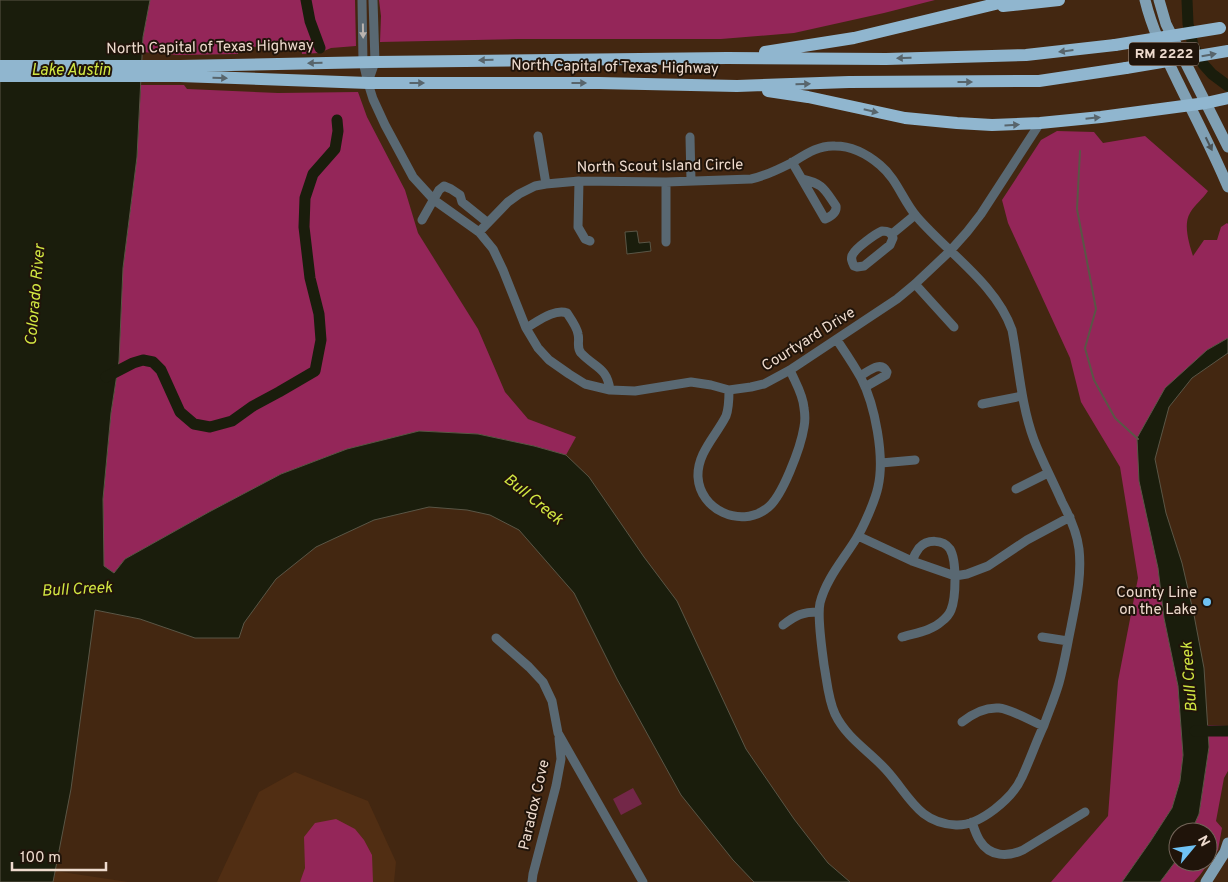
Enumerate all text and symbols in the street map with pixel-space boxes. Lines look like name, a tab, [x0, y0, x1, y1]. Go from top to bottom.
one-way arrow	[359, 23, 367, 39]
street label: North Capital of Texas Highway	[106, 37, 314, 59]
road number: RM 2222	[1129, 42, 1199, 66]
one-way arrow	[1058, 47, 1074, 55]
one-way arrow	[1201, 50, 1217, 58]
one-way arrow	[896, 54, 912, 62]
one-way arrow	[477, 57, 493, 65]
street label: North Capital of Texas Highway	[511, 57, 719, 79]
one-way arrow	[306, 60, 322, 68]
water label: Lake Austin	[31, 61, 111, 81]
one-way arrow	[212, 74, 228, 82]
one-way arrow	[958, 77, 974, 85]
one-way arrow	[409, 79, 425, 87]
one-way arrow	[572, 79, 588, 87]
one-way arrow	[795, 79, 811, 87]
one-way arrow	[863, 107, 878, 115]
one-way arrow	[1085, 114, 1101, 122]
one-way arrow	[1004, 120, 1020, 128]
one-way arrow	[1205, 137, 1213, 151]
street label: North Scout Island Circle	[576, 156, 744, 178]
water label: Colorado River	[22, 242, 51, 347]
street label: Courtyard Drive	[759, 304, 859, 376]
water label: Bull Creek	[499, 470, 568, 531]
water label: Bull Creek	[41, 578, 114, 602]
place label: County Line on the Lake	[1116, 584, 1197, 620]
marker: County Line on the Lake	[1201, 596, 1213, 608]
water label: Bull Creek	[1177, 640, 1202, 713]
street label: Paradox Cove	[515, 758, 555, 852]
north arrow	[1168, 822, 1218, 872]
text: N	[1193, 833, 1213, 850]
scale bar	[12, 840, 106, 872]
text: 100 m	[20, 849, 61, 868]

